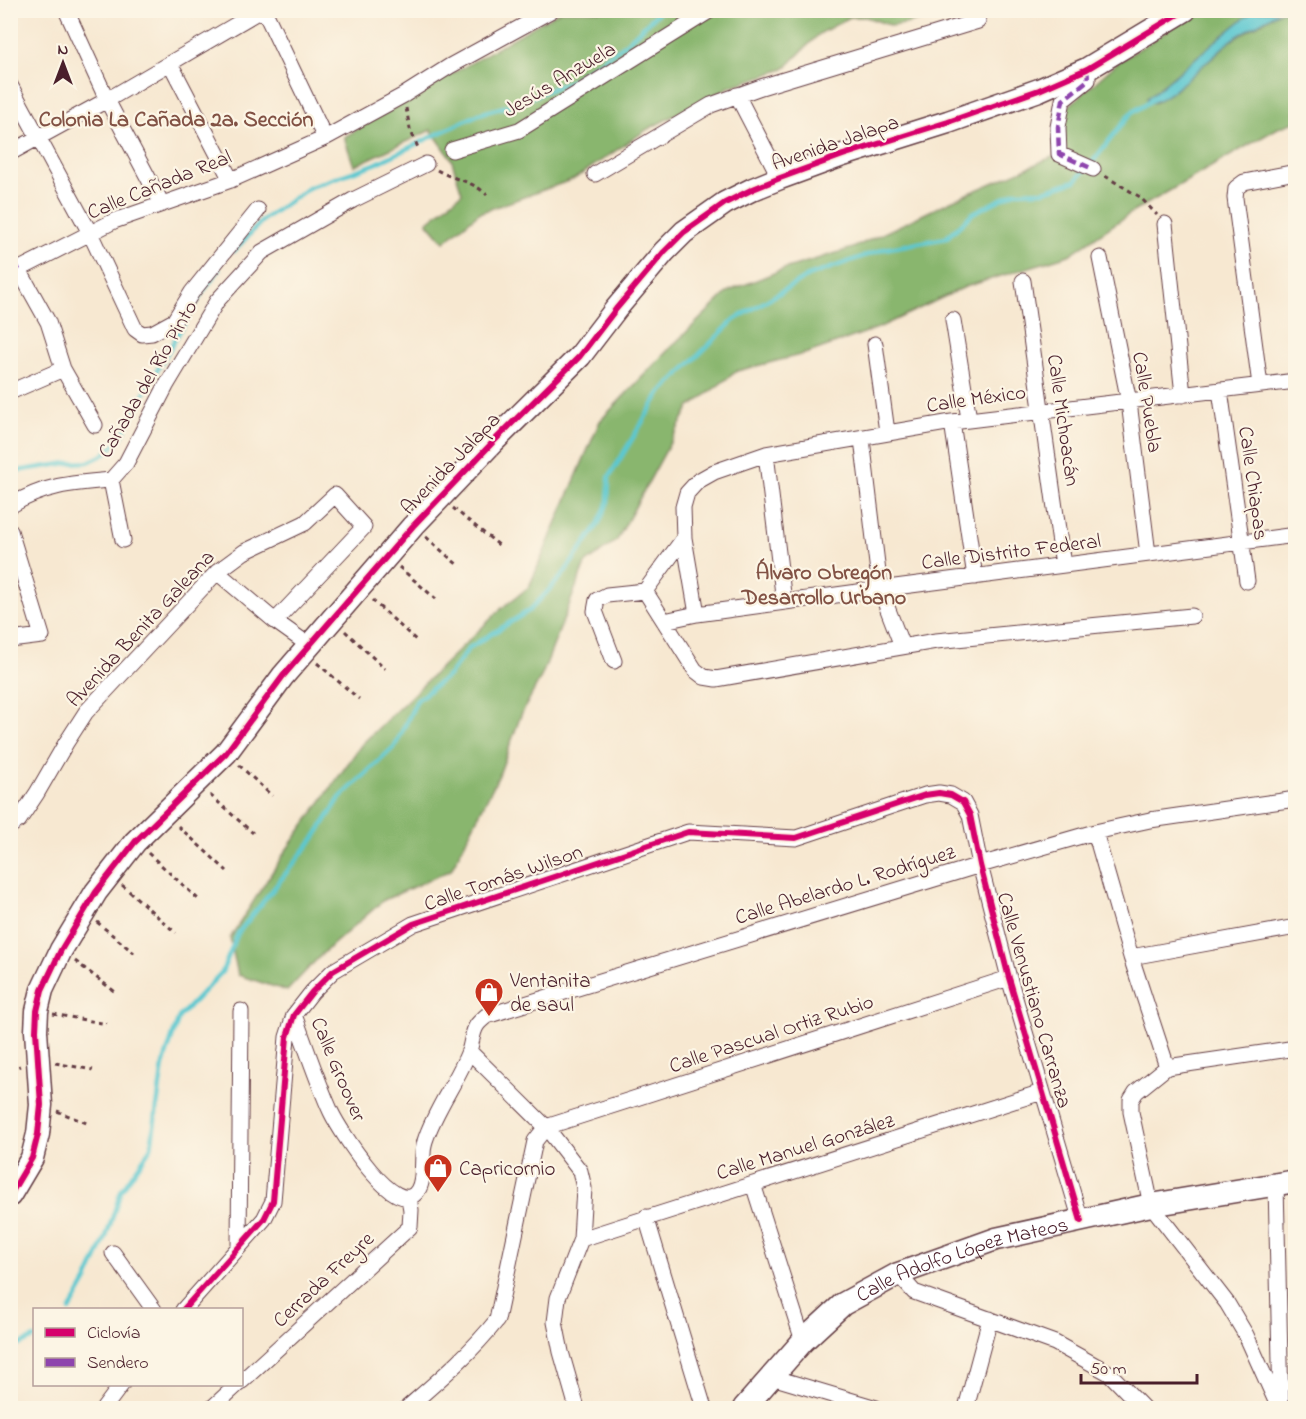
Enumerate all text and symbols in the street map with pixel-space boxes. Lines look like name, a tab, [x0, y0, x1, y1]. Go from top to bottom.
north arrow	[33, 33, 93, 93]
street label: Jesús Anzuela	[498, 35, 622, 126]
text: N	[58, 38, 69, 62]
district label: Colonia La Cañada 2a. Sección	[39, 105, 313, 137]
street label: Avenida Jalapa	[768, 108, 903, 180]
street label: Calle Cañada Real	[83, 143, 237, 229]
street label: Cañada del Río Pinto	[91, 296, 206, 464]
street label: Calle Puebla	[1123, 350, 1169, 455]
street label: Calle Michoacán	[1038, 352, 1086, 488]
street label: Calle México	[925, 378, 1028, 422]
street label: Avenida Jalapa	[395, 406, 508, 523]
street label: Calle Chiapas	[1229, 424, 1275, 542]
street label: Calle Distrito Federal	[920, 527, 1103, 579]
street label: Avenida Benita Galeana	[60, 544, 222, 715]
district label: Álvaro Obregón Desarrollo Urbano	[741, 558, 906, 615]
street label: Calle Tomás Wilson	[420, 838, 587, 920]
street label: Calle Abelardo L. Rodríguez	[732, 838, 960, 936]
street label: Calle Venustiano Carranza	[988, 889, 1078, 1112]
place label: Ventanita de saul	[509, 967, 591, 1021]
shop icon: Ventanita de saul	[473, 976, 505, 1018]
street label: Calle Pascual Ortiz Rubio	[665, 988, 878, 1082]
street label: Calle Groover	[302, 1013, 373, 1127]
street label: Calle Manuel González	[713, 1107, 899, 1189]
shop icon: Capricornio	[422, 1152, 454, 1194]
place label: Capricornio	[459, 1155, 555, 1185]
street label: Calle Adolfo López Mateos	[851, 1211, 1071, 1311]
street label: Cerrada Freyre	[267, 1225, 384, 1337]
legend	[33, 1308, 243, 1386]
text: Ciclovía	[87, 1321, 140, 1347]
scale bar	[1081, 1347, 1196, 1385]
text: Sendero	[87, 1351, 149, 1377]
text: 50 m	[1090, 1357, 1127, 1383]

